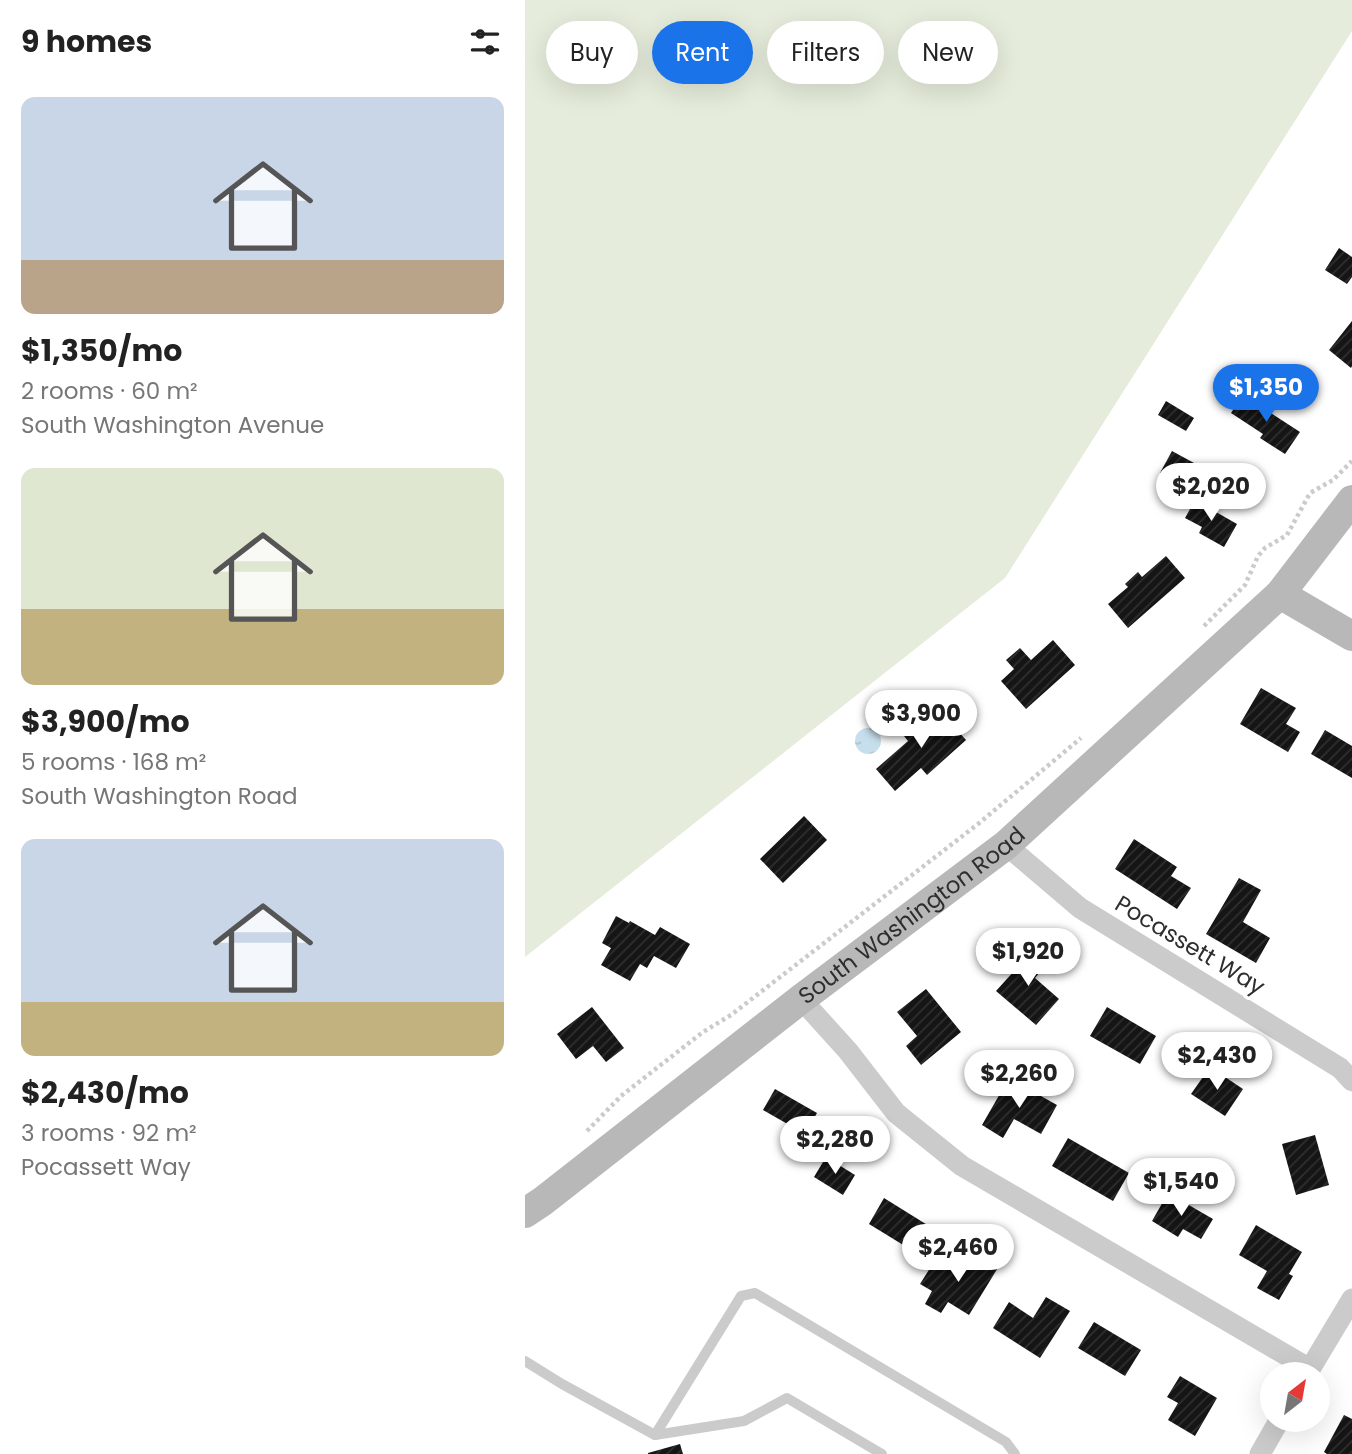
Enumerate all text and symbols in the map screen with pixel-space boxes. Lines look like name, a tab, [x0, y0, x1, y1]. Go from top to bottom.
text: 9 homes	[21, 20, 152, 63]
chip: Buy	[546, 21, 638, 84]
chip: Rent	[652, 21, 753, 84]
chip: Filters	[767, 21, 884, 84]
chip: New	[898, 21, 998, 84]
icon: filters	[466, 23, 504, 61]
icon: home	[200, 143, 326, 269]
text: $1,350/mo	[21, 329, 182, 372]
pin: $1,350	[1209, 364, 1323, 424]
text: $1,350	[1229, 371, 1303, 403]
text: 2 rooms · 60 m²	[21, 375, 198, 407]
text: South Washington Avenue	[21, 409, 324, 441]
pin: $2,020	[1154, 463, 1268, 523]
text: $2,020	[1172, 470, 1250, 502]
icon: home	[200, 514, 326, 640]
pin: $3,900	[864, 690, 978, 750]
text: $3,900	[881, 697, 961, 729]
text: $3,900/mo	[21, 700, 190, 743]
text: 5 rooms · 168 m²	[21, 746, 206, 778]
text: South Washington Road	[21, 780, 298, 812]
street label: South Washington Road	[792, 819, 1032, 1012]
icon: home	[200, 885, 326, 1011]
street label: Pocassett Way	[1109, 888, 1271, 1002]
pin: $1,920	[971, 928, 1085, 988]
text: $1,920	[992, 935, 1064, 967]
pin: $2,430	[1160, 1032, 1274, 1092]
text: $2,430	[1177, 1039, 1257, 1071]
pin: $2,260	[962, 1050, 1076, 1110]
text: $2,260	[980, 1057, 1058, 1089]
text: $2,430/mo	[21, 1071, 189, 1114]
pin: $2,280	[778, 1116, 892, 1176]
text: 3 rooms · 92 m²	[21, 1117, 197, 1149]
text: $2,280	[796, 1123, 874, 1155]
text: Pocassett Way	[21, 1151, 191, 1183]
pin: $1,540	[1124, 1158, 1238, 1218]
text: $1,540	[1143, 1165, 1219, 1197]
pin: $2,460	[901, 1224, 1015, 1284]
text: $2,460	[918, 1231, 998, 1263]
north arrow	[1260, 1362, 1330, 1432]
map controls	[1260, 1362, 1330, 1432]

